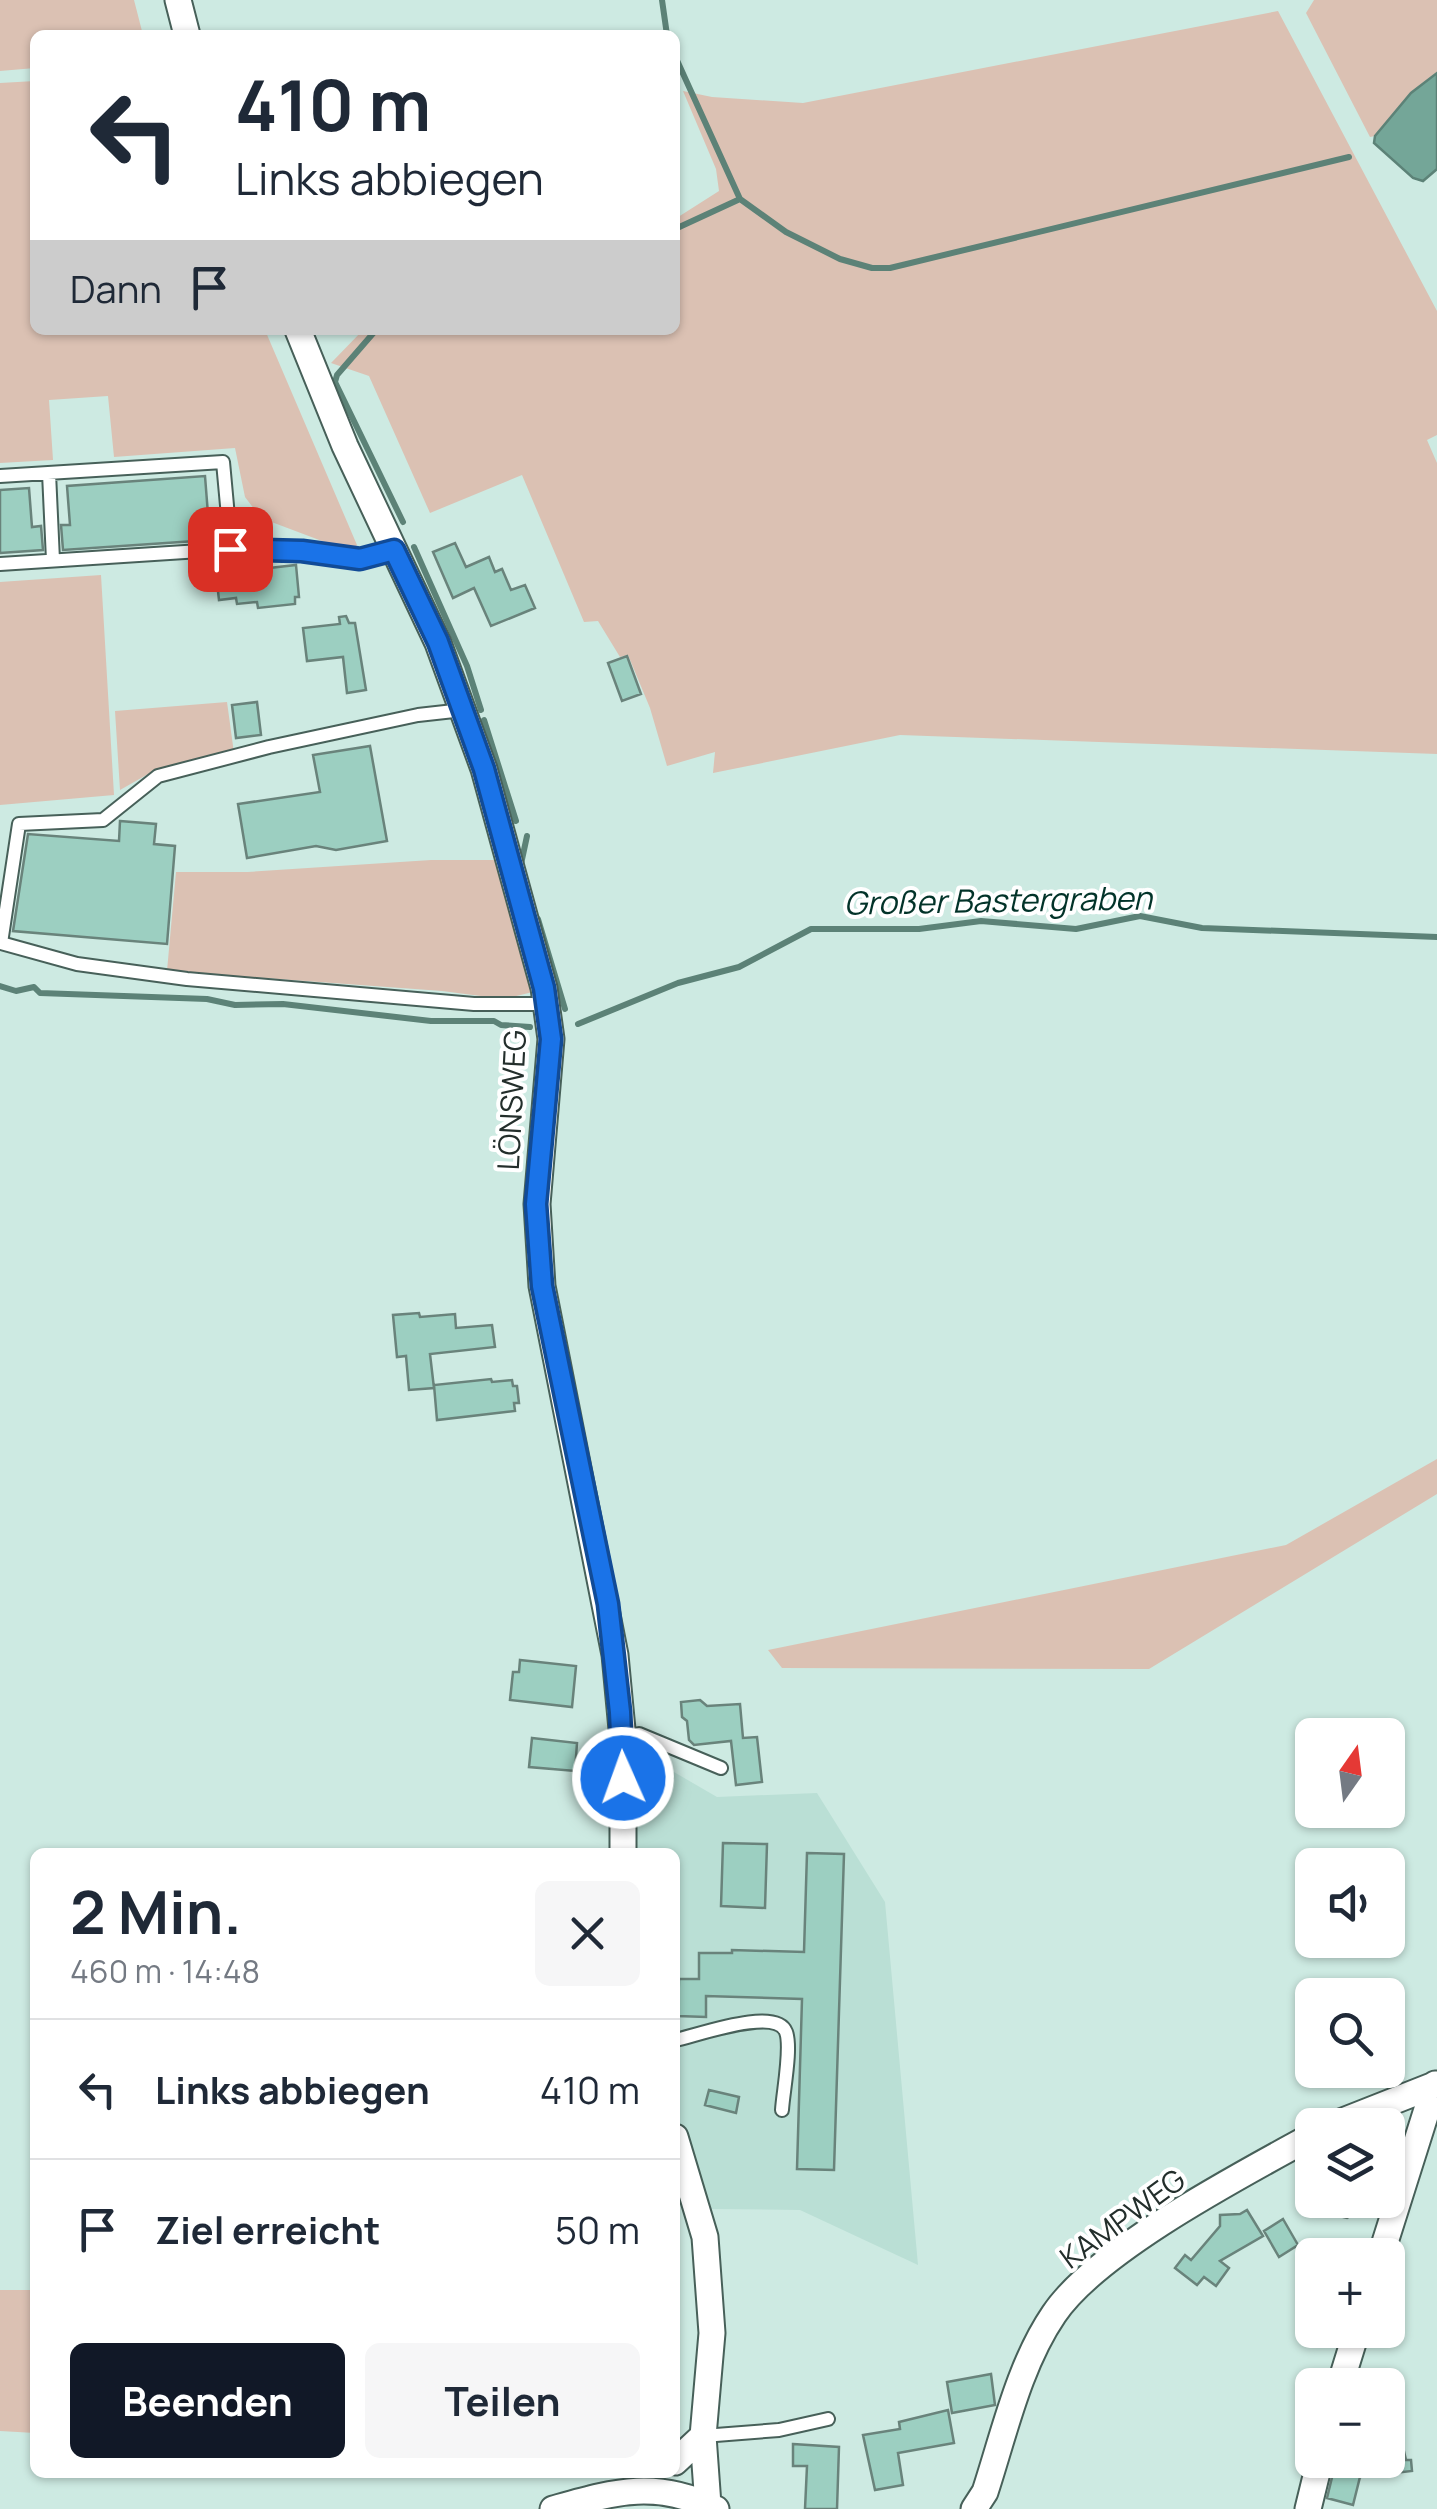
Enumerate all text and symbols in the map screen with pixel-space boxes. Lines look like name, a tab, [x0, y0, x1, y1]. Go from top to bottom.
text: 410 m	[235, 56, 431, 152]
icon: left	[70, 70, 200, 200]
text: Links abbiegen	[235, 147, 544, 209]
icon: arrive	[182, 260, 237, 315]
text: Dann	[70, 262, 162, 314]
pin	[188, 507, 273, 592]
icon: arrive	[203, 522, 258, 577]
water label: Großer Bastergraben	[844, 875, 1153, 925]
street label: LÖNSWEG	[487, 1029, 535, 1171]
north arrow	[1295, 1718, 1405, 1828]
map controls	[1295, 1718, 1405, 2478]
position arrow	[571, 1726, 675, 1830]
button: sound	[1295, 1848, 1405, 1958]
text: 2 Min.	[70, 1870, 242, 1952]
button: close	[535, 1881, 640, 1986]
text: 460 m · 14:48	[70, 1949, 260, 1993]
button: search	[1295, 1978, 1405, 2088]
icon: left	[70, 2062, 125, 2117]
text: Links abbiegen	[155, 2063, 430, 2115]
text: 410 m	[540, 2063, 640, 2115]
button: layers	[1295, 2108, 1405, 2218]
street label: KAMPWEG	[1051, 2159, 1193, 2277]
icon: arrive	[70, 2202, 125, 2257]
text: Ziel erreicht	[155, 2203, 380, 2255]
text: 50 m	[555, 2203, 640, 2255]
button: +	[1295, 2238, 1405, 2348]
button: Beenden	[70, 2343, 345, 2458]
button: Teilen	[365, 2343, 640, 2458]
button: −	[1295, 2368, 1405, 2478]

